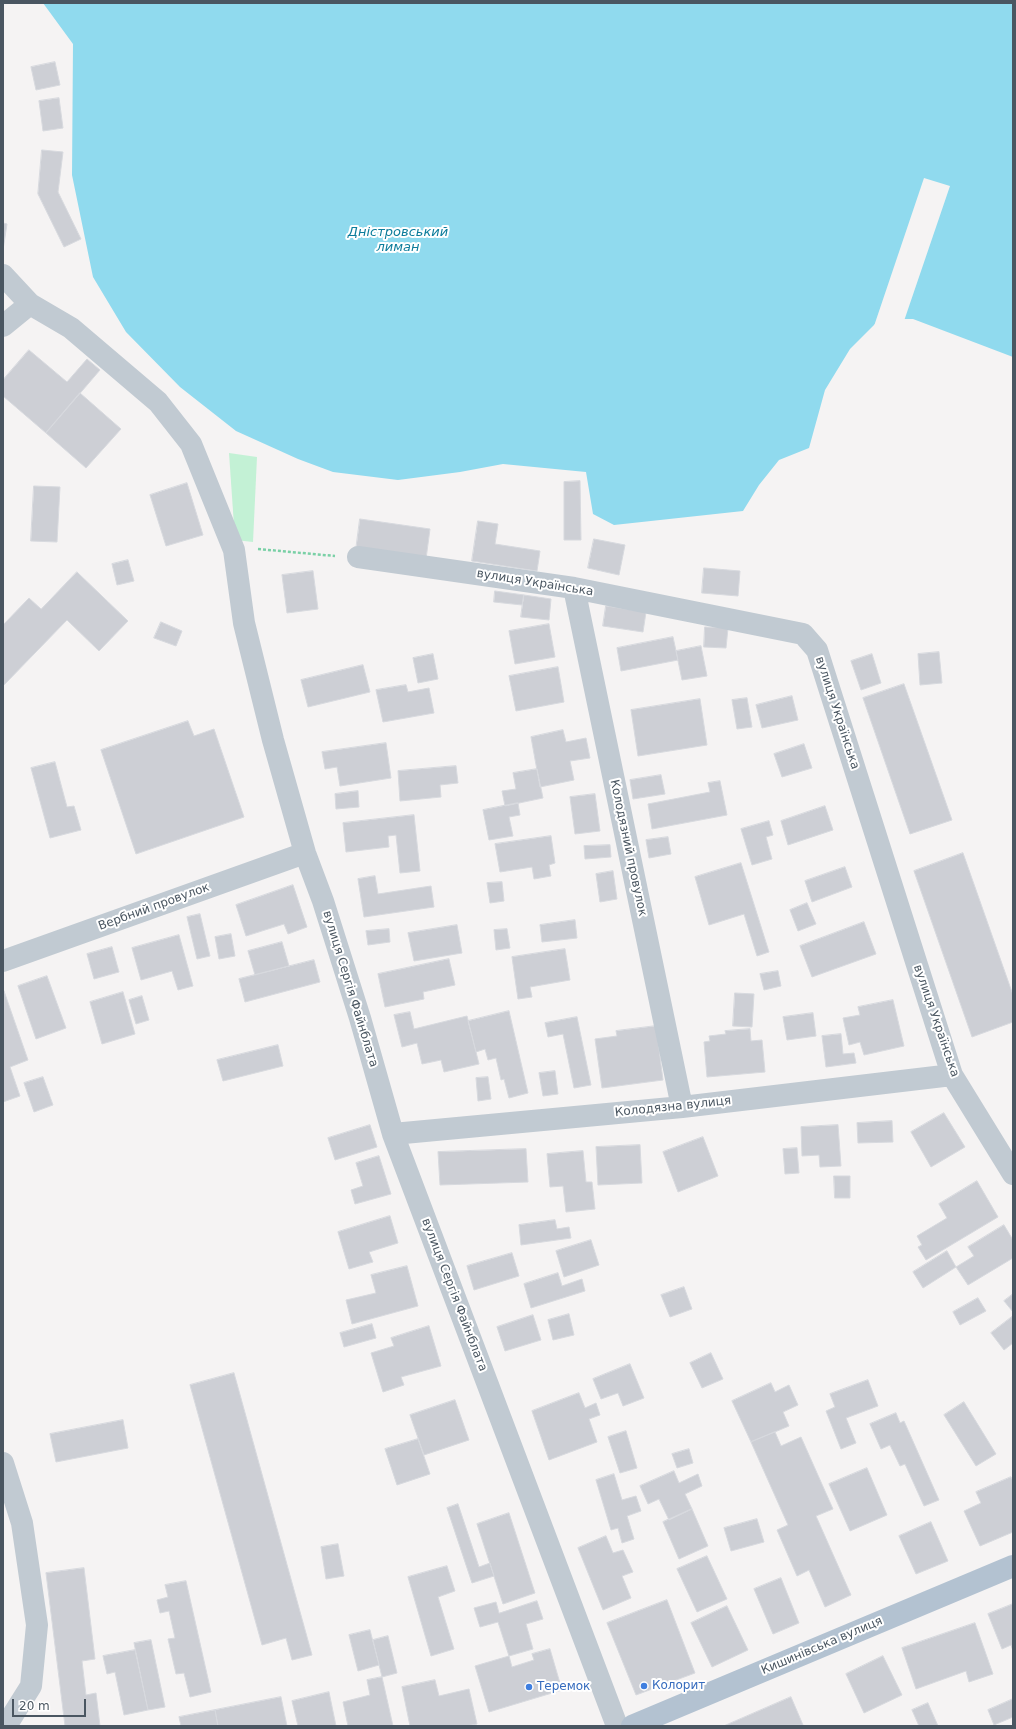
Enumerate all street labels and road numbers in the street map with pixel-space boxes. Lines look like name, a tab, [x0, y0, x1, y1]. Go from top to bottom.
street label: вулиця Українська	[476, 567, 594, 599]
street label: вулиця Українська	[812, 655, 862, 771]
street label: Колодязний провулок	[606, 778, 650, 918]
street label: Вербний провулок	[97, 880, 211, 934]
street label: вулиця Сергія Файнблата	[319, 909, 381, 1069]
street label: вулиця Українська	[910, 963, 962, 1079]
street label: Колодязна вулиця	[614, 1094, 732, 1120]
street label: вулиця Сергія Файнблата	[418, 1216, 490, 1374]
street label: Кишинівська вулиця	[759, 1614, 885, 1678]

